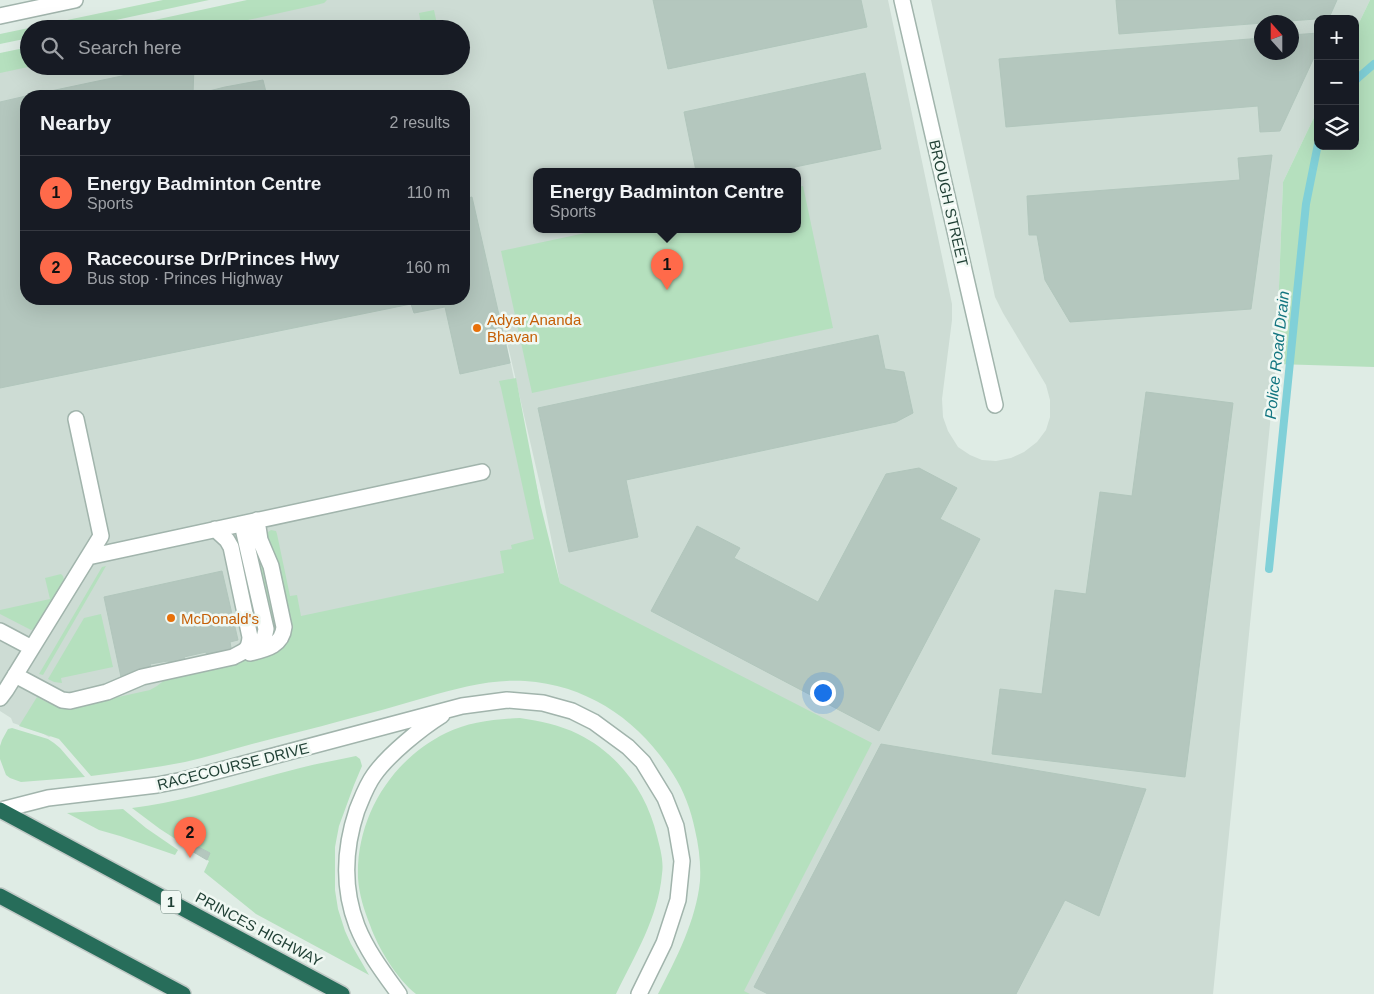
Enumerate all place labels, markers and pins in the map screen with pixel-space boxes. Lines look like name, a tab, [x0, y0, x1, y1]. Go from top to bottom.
pin: 1	[651, 249, 683, 290]
place label: Adyar Ananda Bhavan	[487, 311, 582, 345]
marker: Adyar Ananda Bhavan	[471, 322, 483, 334]
place label: McDonald's	[181, 610, 259, 627]
marker: McDonald's	[165, 612, 177, 624]
pin: 2	[174, 817, 206, 858]

